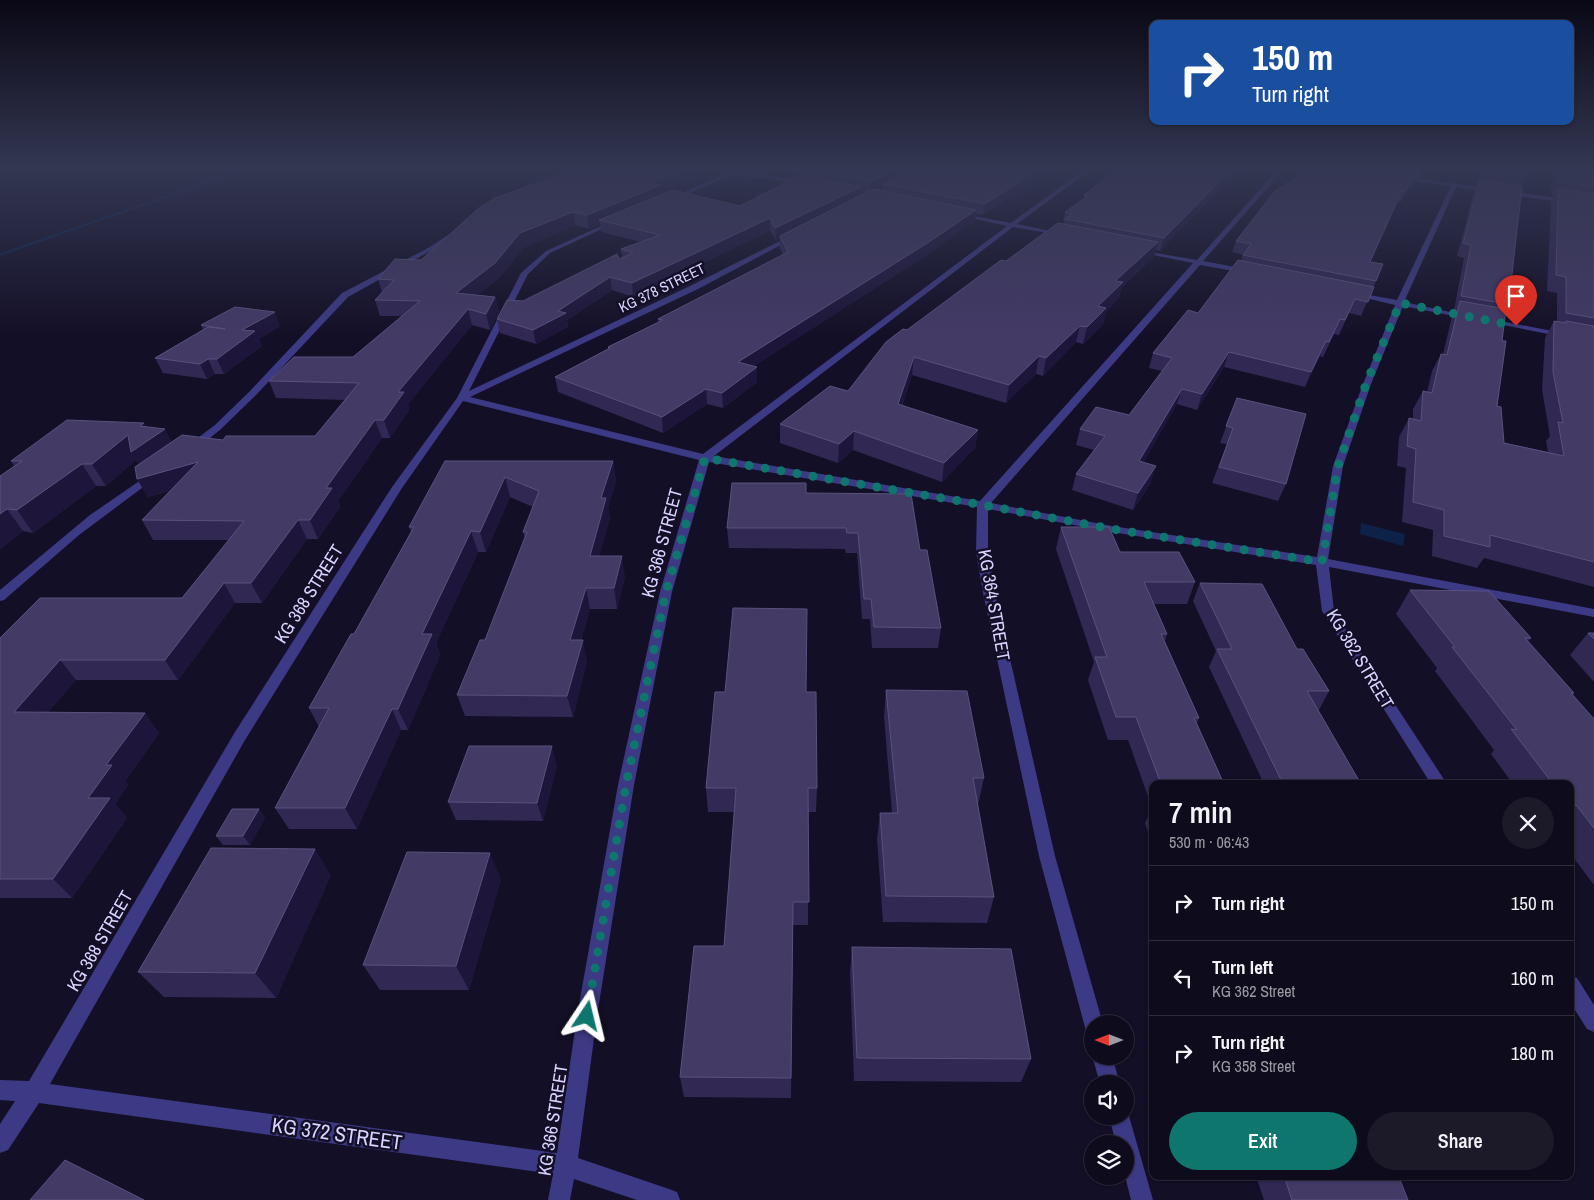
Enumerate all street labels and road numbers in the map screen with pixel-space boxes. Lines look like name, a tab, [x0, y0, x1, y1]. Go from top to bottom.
street label: KG 378 STREET	[615, 257, 709, 318]
street label: KG 366 STREET	[635, 485, 688, 600]
street label: KG 368 STREET	[268, 539, 349, 648]
street label: KG 364 STREET	[972, 547, 1017, 662]
street label: KG 362 STREET	[1321, 604, 1400, 713]
street label: KG 368 STREET	[61, 886, 138, 996]
street label: KG 366 STREET	[531, 1062, 574, 1177]
street label: KG 372 STREET	[270, 1110, 404, 1157]

